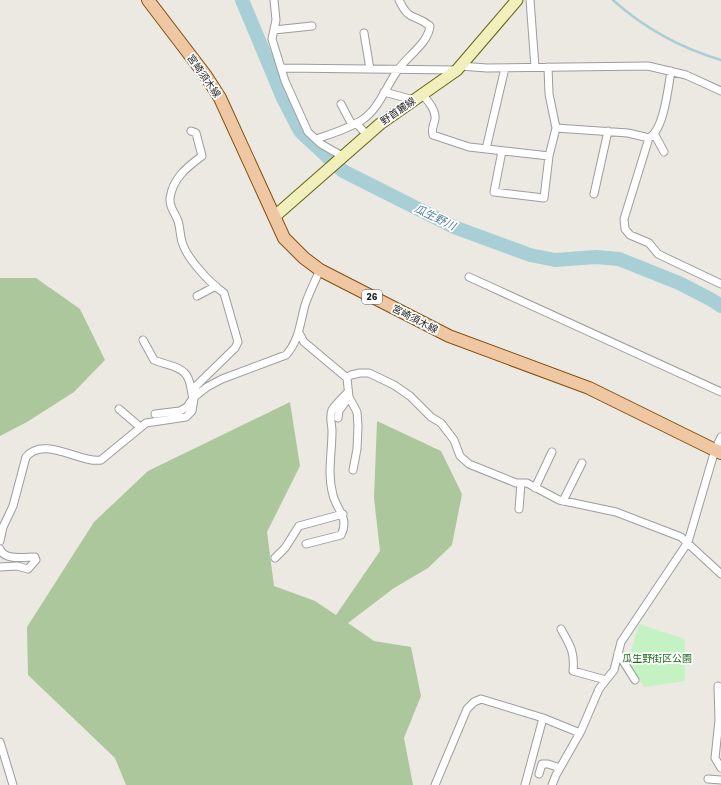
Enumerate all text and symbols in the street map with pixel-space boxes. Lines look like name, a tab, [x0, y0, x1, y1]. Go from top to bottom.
street label: 宮崎須木線	[184, 51, 224, 101]
street label: 野首麓線	[377, 93, 419, 129]
water label: 瓜生野川	[412, 200, 459, 234]
road number: 26	[362, 290, 382, 304]
street label: 宮崎須木線	[389, 301, 441, 337]
park label: 瓜生野街区公園	[622, 651, 692, 666]

